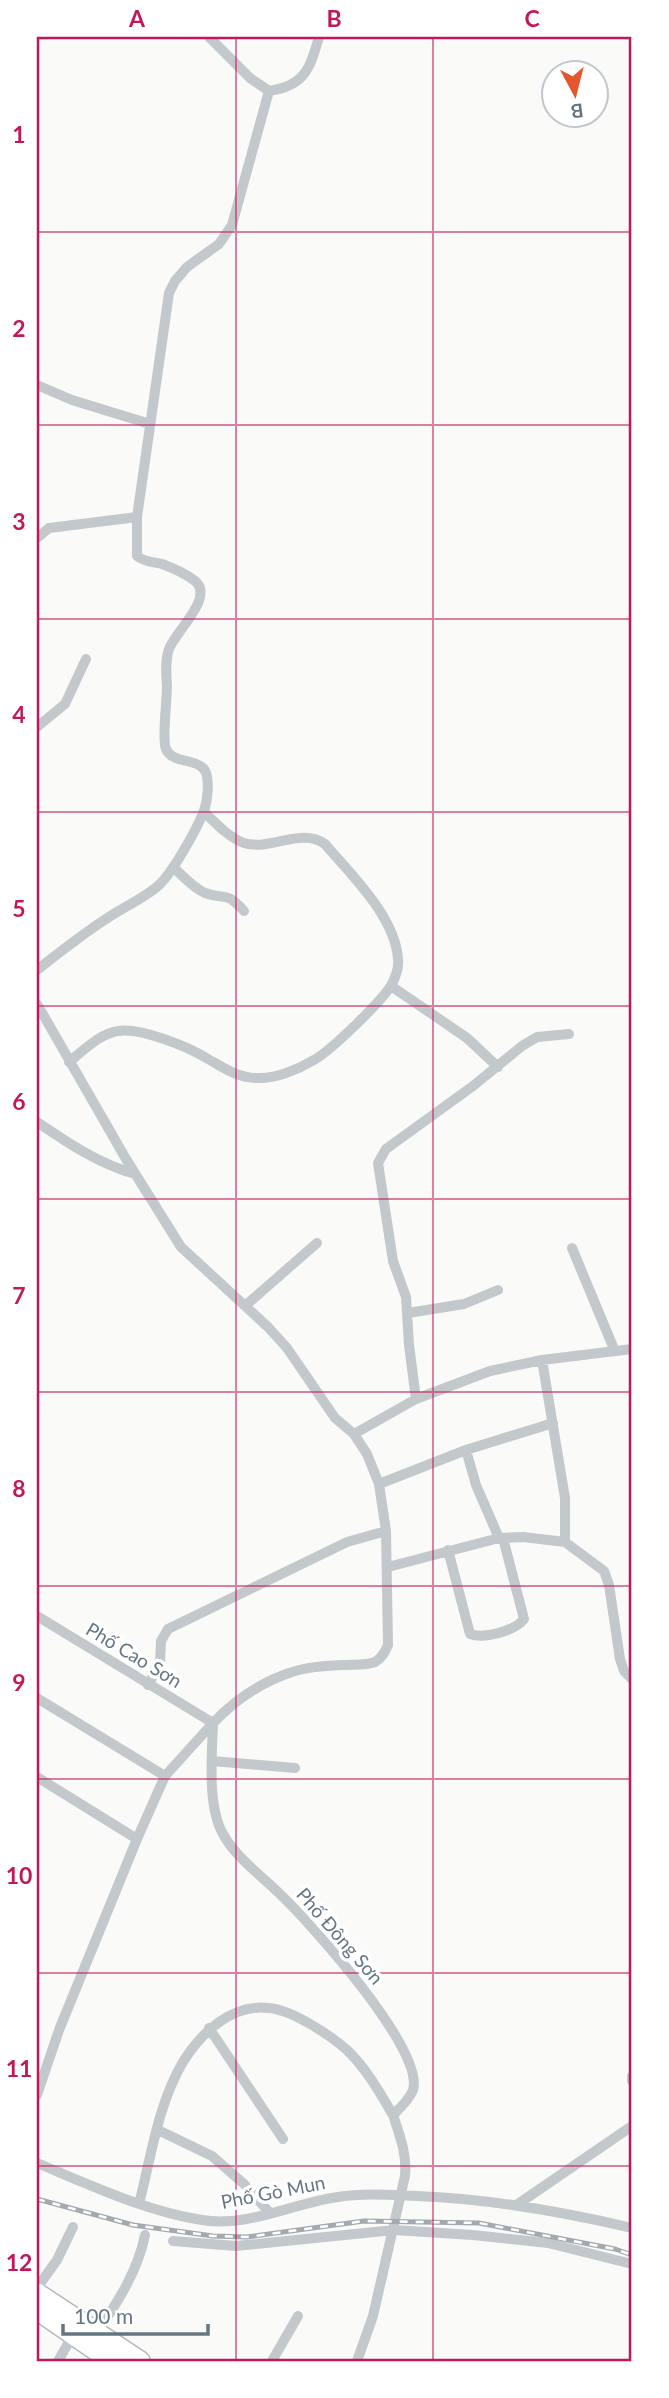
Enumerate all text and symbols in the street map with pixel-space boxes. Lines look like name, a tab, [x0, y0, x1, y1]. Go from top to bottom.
text: A	[128, 4, 146, 32]
text: B	[326, 4, 342, 32]
text: C	[524, 4, 540, 32]
north arrow	[540, 60, 610, 130]
text: B	[570, 99, 585, 124]
text: 1	[12, 120, 26, 148]
text: 2	[12, 314, 26, 342]
text: 3	[12, 507, 26, 535]
text: 4	[12, 700, 26, 728]
text: 5	[12, 894, 26, 922]
text: 6	[12, 1087, 26, 1115]
text: 7	[12, 1281, 26, 1309]
text: 8	[12, 1474, 26, 1502]
street label: Phố Cao Sơn	[82, 1617, 186, 1692]
text: 9	[12, 1668, 26, 1696]
text: 10	[6, 1861, 32, 1889]
street label: Phố Đông Sơn	[292, 1883, 389, 1989]
text: 11	[6, 2054, 32, 2082]
street label: Phố Gò Mun	[219, 2170, 327, 2213]
text: 12	[6, 2248, 32, 2276]
scale bar	[63, 2293, 208, 2337]
text: 100 m	[74, 2303, 133, 2328]

